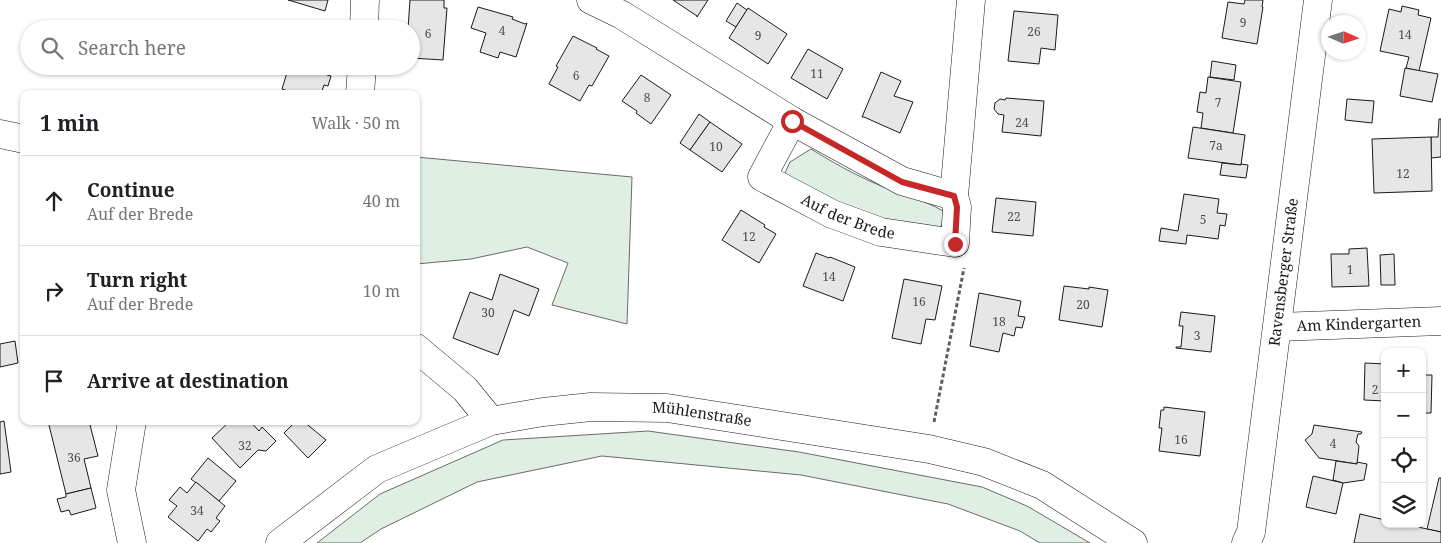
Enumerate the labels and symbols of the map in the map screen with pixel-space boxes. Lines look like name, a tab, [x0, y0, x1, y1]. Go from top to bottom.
house number: 9	[1240, 14, 1246, 31]
north arrow	[1321, 15, 1366, 60]
house number: 4	[499, 22, 506, 39]
house number: 26	[1027, 23, 1041, 40]
house number: 6	[425, 25, 432, 42]
house number: 14	[1398, 26, 1412, 43]
house number: 9	[755, 27, 761, 44]
house number: 11	[810, 65, 824, 82]
house number: 6	[573, 67, 580, 84]
house number: 8	[644, 89, 651, 106]
house number: 7	[1215, 94, 1222, 111]
route start	[781, 110, 804, 133]
house number: 24	[1015, 114, 1029, 131]
house number: 7a	[1209, 137, 1223, 154]
house number: 10	[709, 138, 723, 155]
house number: 12	[1396, 165, 1410, 182]
street label: Auf der Brede	[798, 189, 896, 243]
street label: Ravensberger Straße	[1263, 197, 1302, 347]
house number: 22	[1007, 208, 1021, 225]
house number: 5	[1200, 211, 1206, 228]
house number: 12	[742, 228, 756, 245]
route end	[944, 233, 967, 256]
house number: 1	[1347, 261, 1353, 278]
house number: 14	[822, 268, 836, 285]
house number: 16	[912, 293, 926, 310]
house number: 20	[1076, 296, 1090, 313]
house number: 30	[481, 304, 495, 321]
street label: Am Kindergarten	[1296, 311, 1422, 335]
house number: 18	[992, 313, 1006, 330]
house number: 3	[1194, 327, 1201, 344]
house number: 2	[1372, 381, 1378, 398]
street label: Mühlenstraße	[652, 397, 753, 430]
house number: 16	[1174, 431, 1188, 448]
house number: 4	[1330, 435, 1337, 452]
house number: 32	[238, 437, 252, 454]
house number: 36	[67, 449, 81, 466]
house number: 34	[190, 502, 204, 519]

